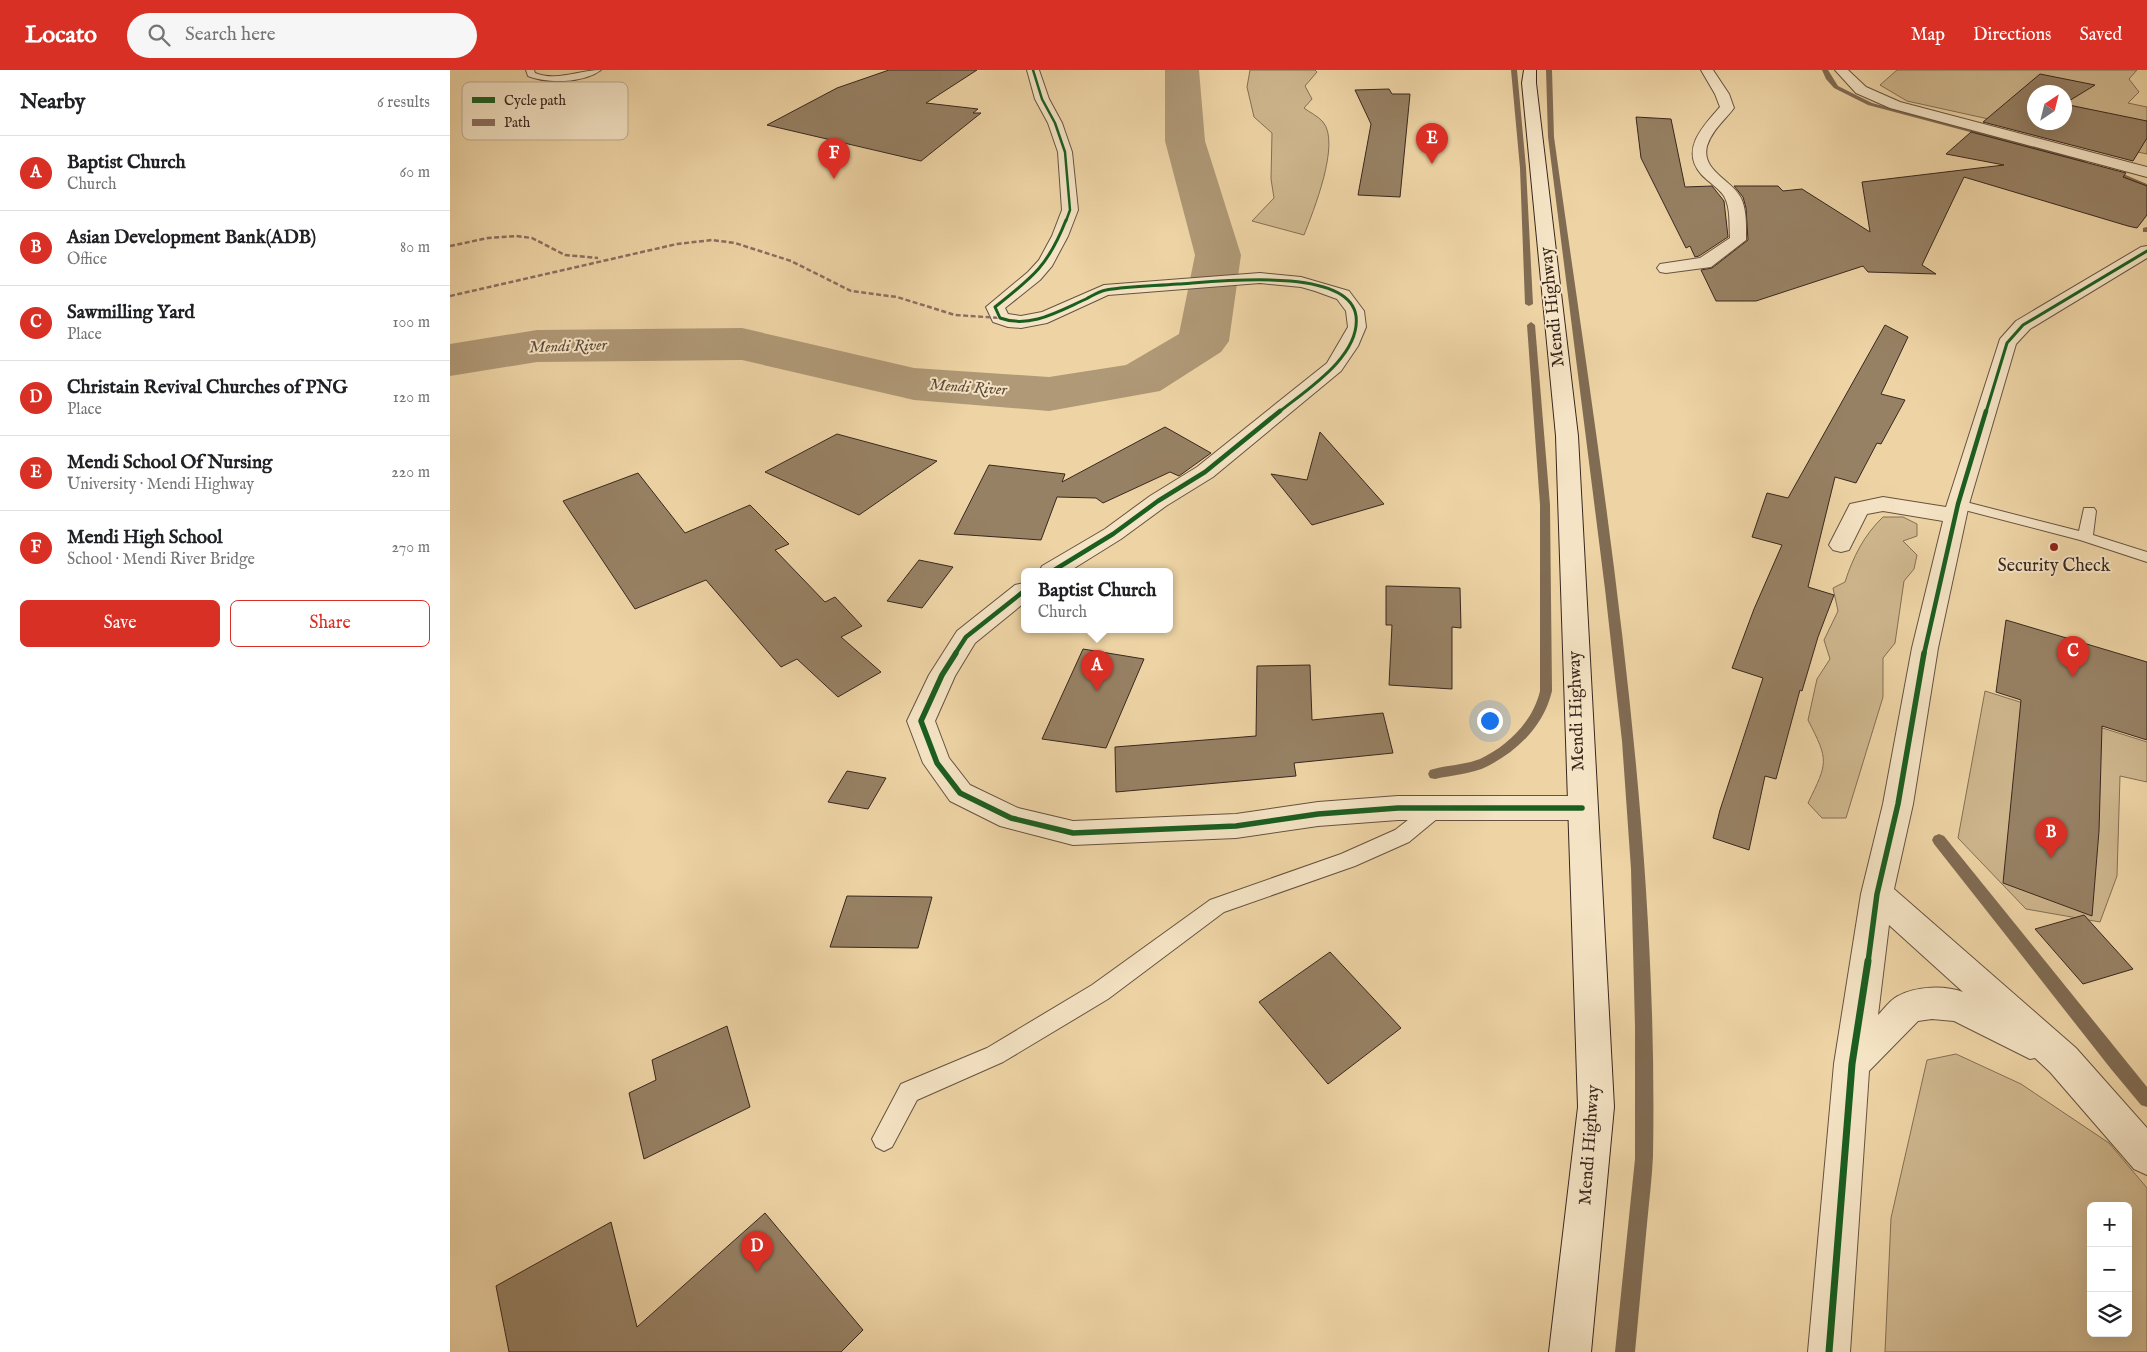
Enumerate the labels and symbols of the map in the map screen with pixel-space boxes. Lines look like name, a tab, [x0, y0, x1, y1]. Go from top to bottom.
legend	[462, 82, 628, 140]
north arrow	[2027, 85, 2072, 130]
text: Cycle path	[504, 92, 566, 110]
text: Path	[504, 114, 531, 132]
pin: E	[1416, 123, 1448, 164]
pin: F	[818, 138, 850, 179]
street label: Mendi Highway	[1535, 246, 1571, 368]
water label: Mendi River	[529, 336, 609, 358]
water label: Mendi River	[929, 375, 1009, 401]
marker: Security Check	[2048, 541, 2060, 553]
place label: Security Check	[1998, 555, 2111, 578]
pin: C	[2057, 636, 2089, 677]
pin: A	[1081, 650, 1113, 691]
street label: Mendi Highway	[1563, 650, 1591, 772]
your location	[1477, 708, 1503, 734]
pin: B	[2035, 817, 2067, 858]
street label: Mendi Highway	[1574, 1084, 1606, 1206]
pin: D	[741, 1231, 773, 1272]

